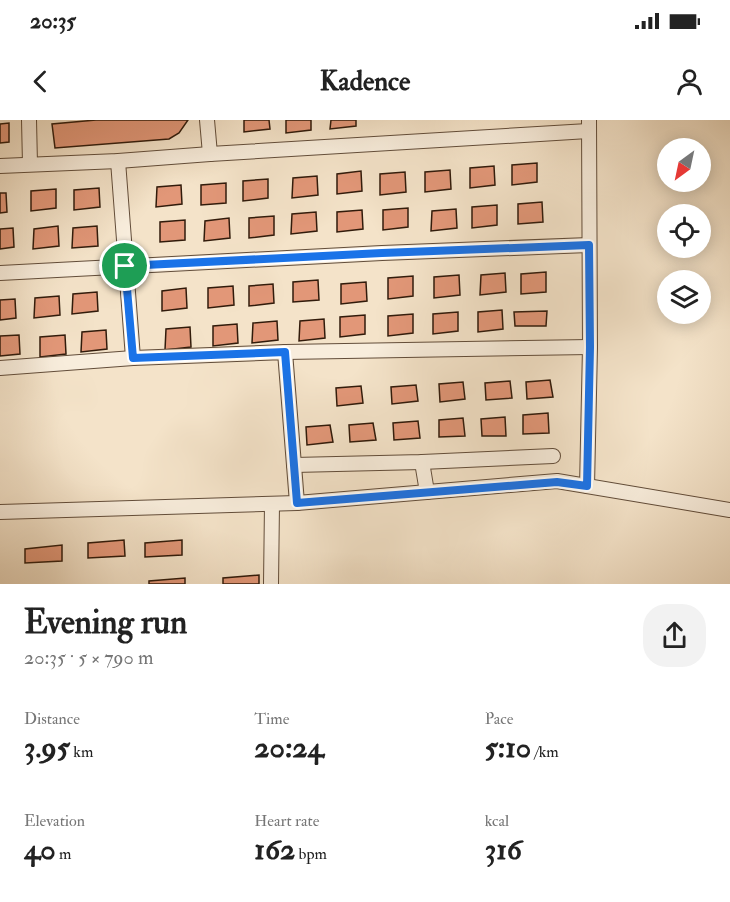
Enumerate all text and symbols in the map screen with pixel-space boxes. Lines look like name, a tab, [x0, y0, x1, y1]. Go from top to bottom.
text: 20:35	[30, 7, 76, 35]
icon: back	[24, 65, 57, 98]
text: Kadence	[320, 65, 410, 98]
icon: person	[673, 65, 706, 98]
north arrow	[657, 138, 711, 192]
map controls	[657, 138, 711, 324]
button: locate	[657, 204, 711, 258]
pin	[99, 240, 150, 291]
icon: arrive	[108, 249, 141, 282]
button: layers	[657, 270, 711, 324]
text: Evening run	[24, 602, 187, 643]
button: share	[643, 604, 706, 667]
text: 20:35 · 5 × 790 m	[24, 645, 154, 670]
text: Distance	[24, 709, 80, 729]
text: Time	[254, 709, 289, 729]
text: Pace	[485, 709, 513, 729]
text: 3.95	[24, 729, 70, 766]
text: 20:24	[254, 729, 324, 766]
text: 5:10	[485, 729, 531, 766]
text: km	[70, 742, 93, 762]
text: /km	[531, 742, 559, 762]
text: Elevation	[24, 811, 85, 831]
text: Heart rate	[254, 811, 319, 831]
text: kcal	[485, 811, 509, 831]
text: 40	[24, 831, 56, 868]
text: 162	[254, 831, 295, 868]
text: 316	[485, 831, 522, 868]
text: m	[56, 844, 71, 864]
text: bpm	[295, 844, 327, 864]

